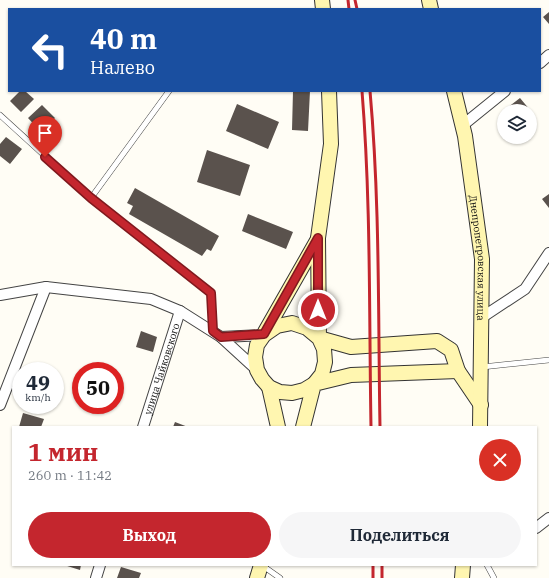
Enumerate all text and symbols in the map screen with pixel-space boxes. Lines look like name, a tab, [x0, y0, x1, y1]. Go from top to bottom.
text: 40 m	[90, 20, 157, 57]
icon: left	[24, 24, 76, 76]
text: Налево	[90, 56, 155, 79]
map controls	[497, 104, 537, 144]
button: layers	[497, 104, 537, 144]
pin	[28, 116, 62, 157]
icon: arrive	[34, 122, 56, 144]
street label: Днепропетровская улица	[467, 194, 489, 321]
position arrow	[297, 289, 339, 331]
street label: улица Чайковского	[141, 321, 182, 416]
speed limit sign: 50	[72, 362, 124, 414]
text: 49	[26, 369, 50, 396]
text: km/h	[25, 391, 51, 404]
text: 1 мин	[28, 436, 98, 468]
button: close	[479, 439, 521, 481]
text: 260 m · 11:42	[28, 467, 112, 484]
button: Выход	[28, 512, 271, 558]
button: Поделиться	[279, 512, 521, 558]

